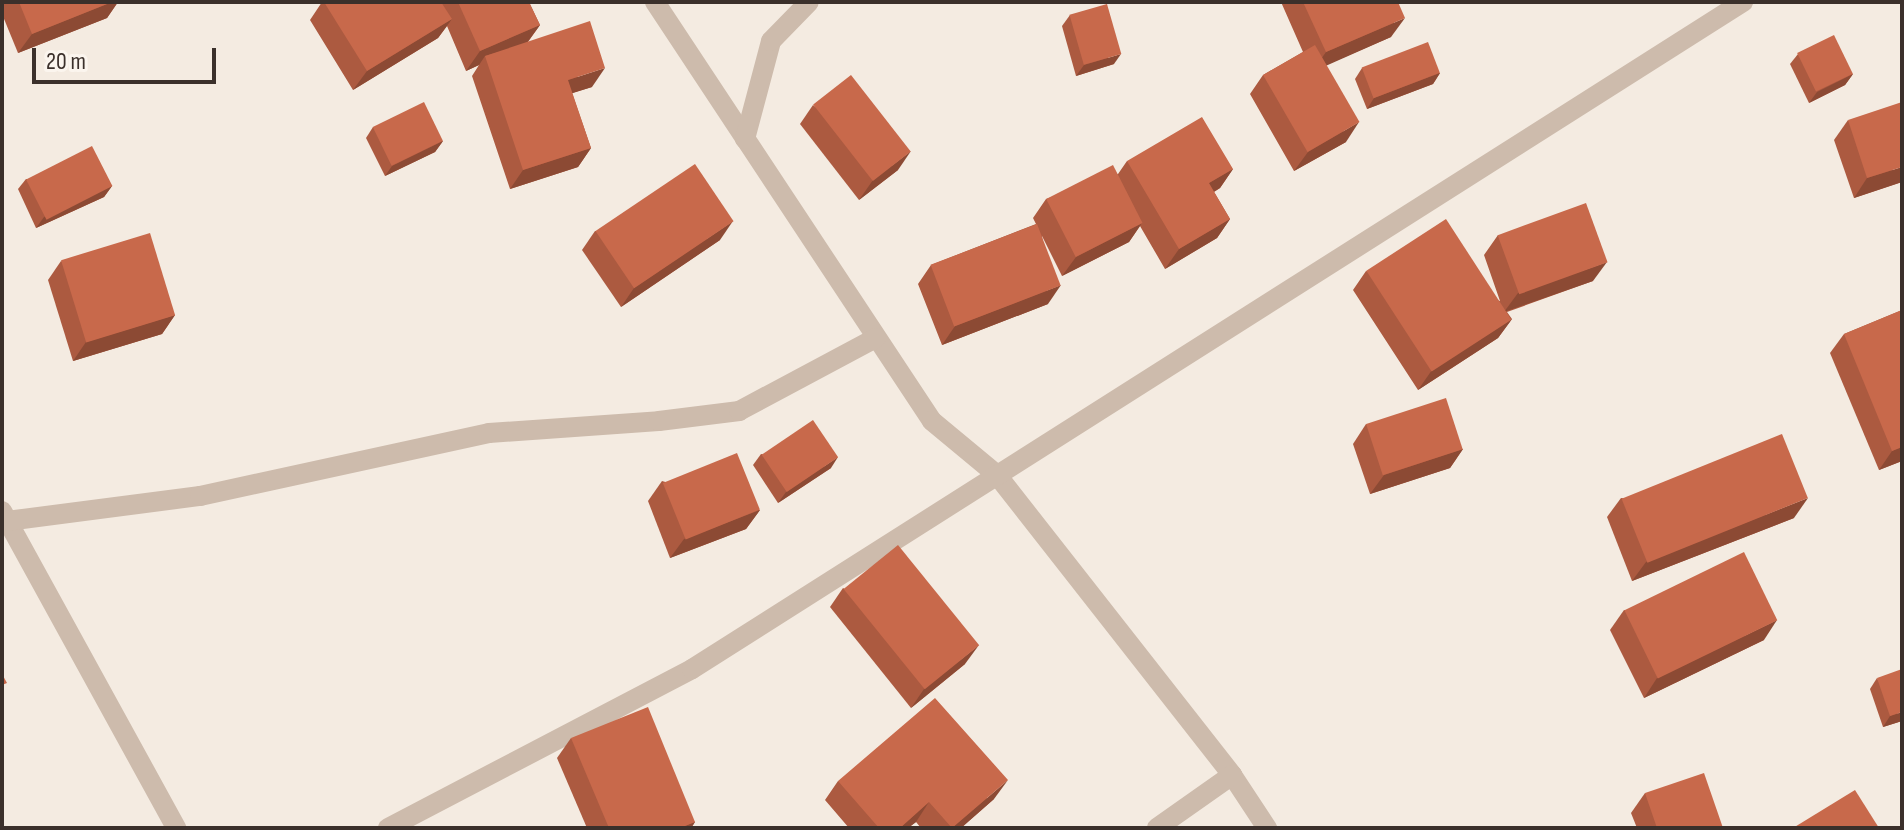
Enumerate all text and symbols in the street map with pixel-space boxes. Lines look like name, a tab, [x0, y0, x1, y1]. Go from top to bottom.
scale bar	[36, 32, 220, 82]
text: 20 m	[46, 47, 86, 76]

